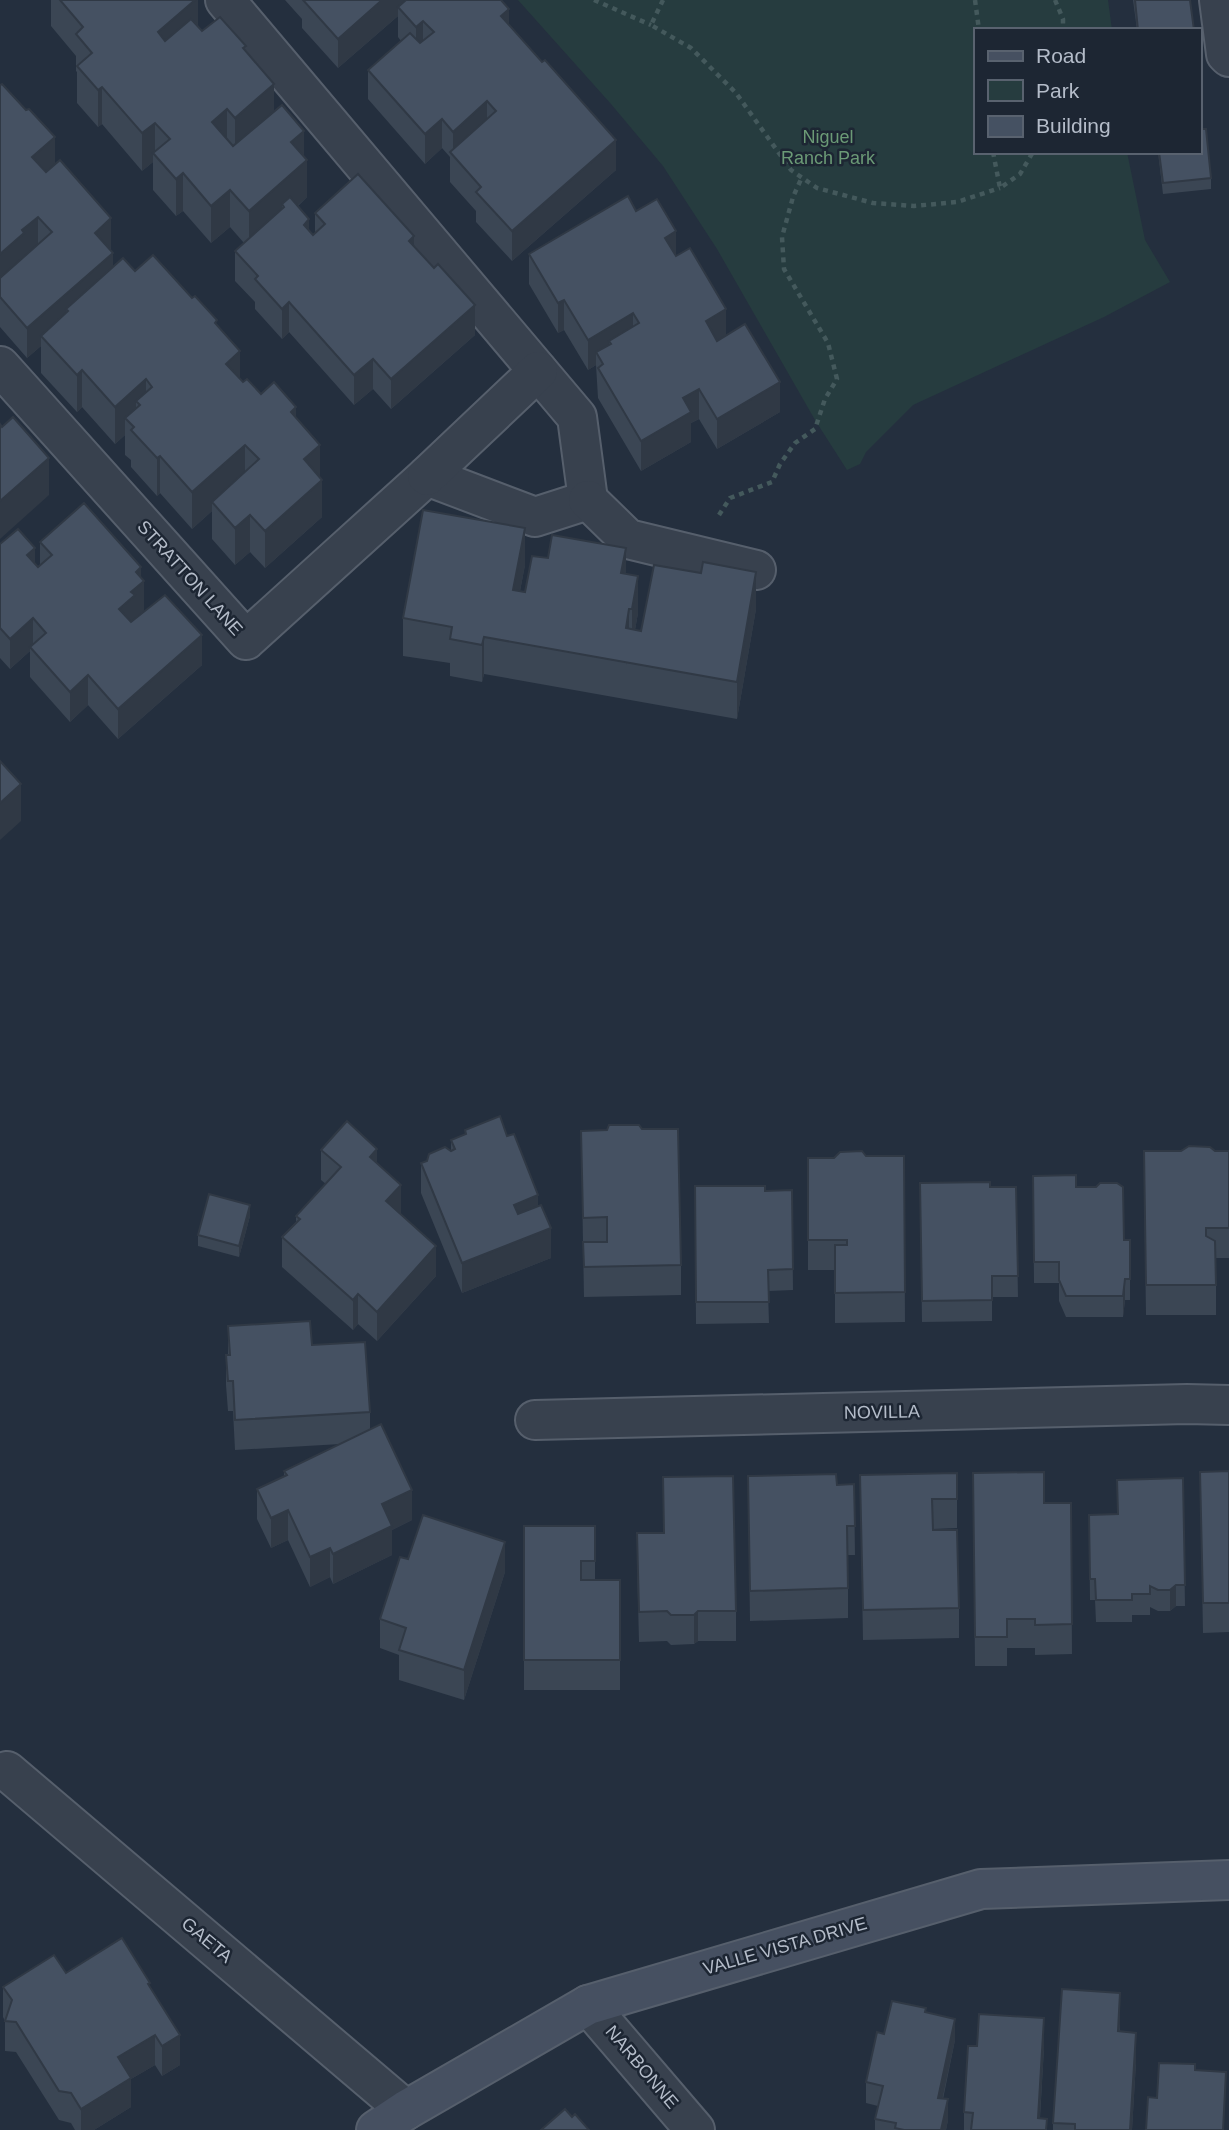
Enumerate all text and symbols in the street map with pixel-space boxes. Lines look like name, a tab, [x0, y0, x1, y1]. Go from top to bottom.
legend	[974, 28, 1201, 154]
text: Road	[1036, 44, 1086, 67]
text: Park	[1036, 79, 1080, 102]
text: Building	[1036, 114, 1111, 137]
park label: Niguel Ranch Park	[781, 127, 876, 168]
street label: STRATTON LANE	[133, 517, 247, 639]
street label: NOVILLA	[844, 1401, 920, 1423]
street label: GAETA	[178, 1913, 236, 1967]
street label: VALLE VISTA DRIVE	[701, 1913, 869, 1979]
street label: NARBONNE	[602, 2021, 682, 2113]

